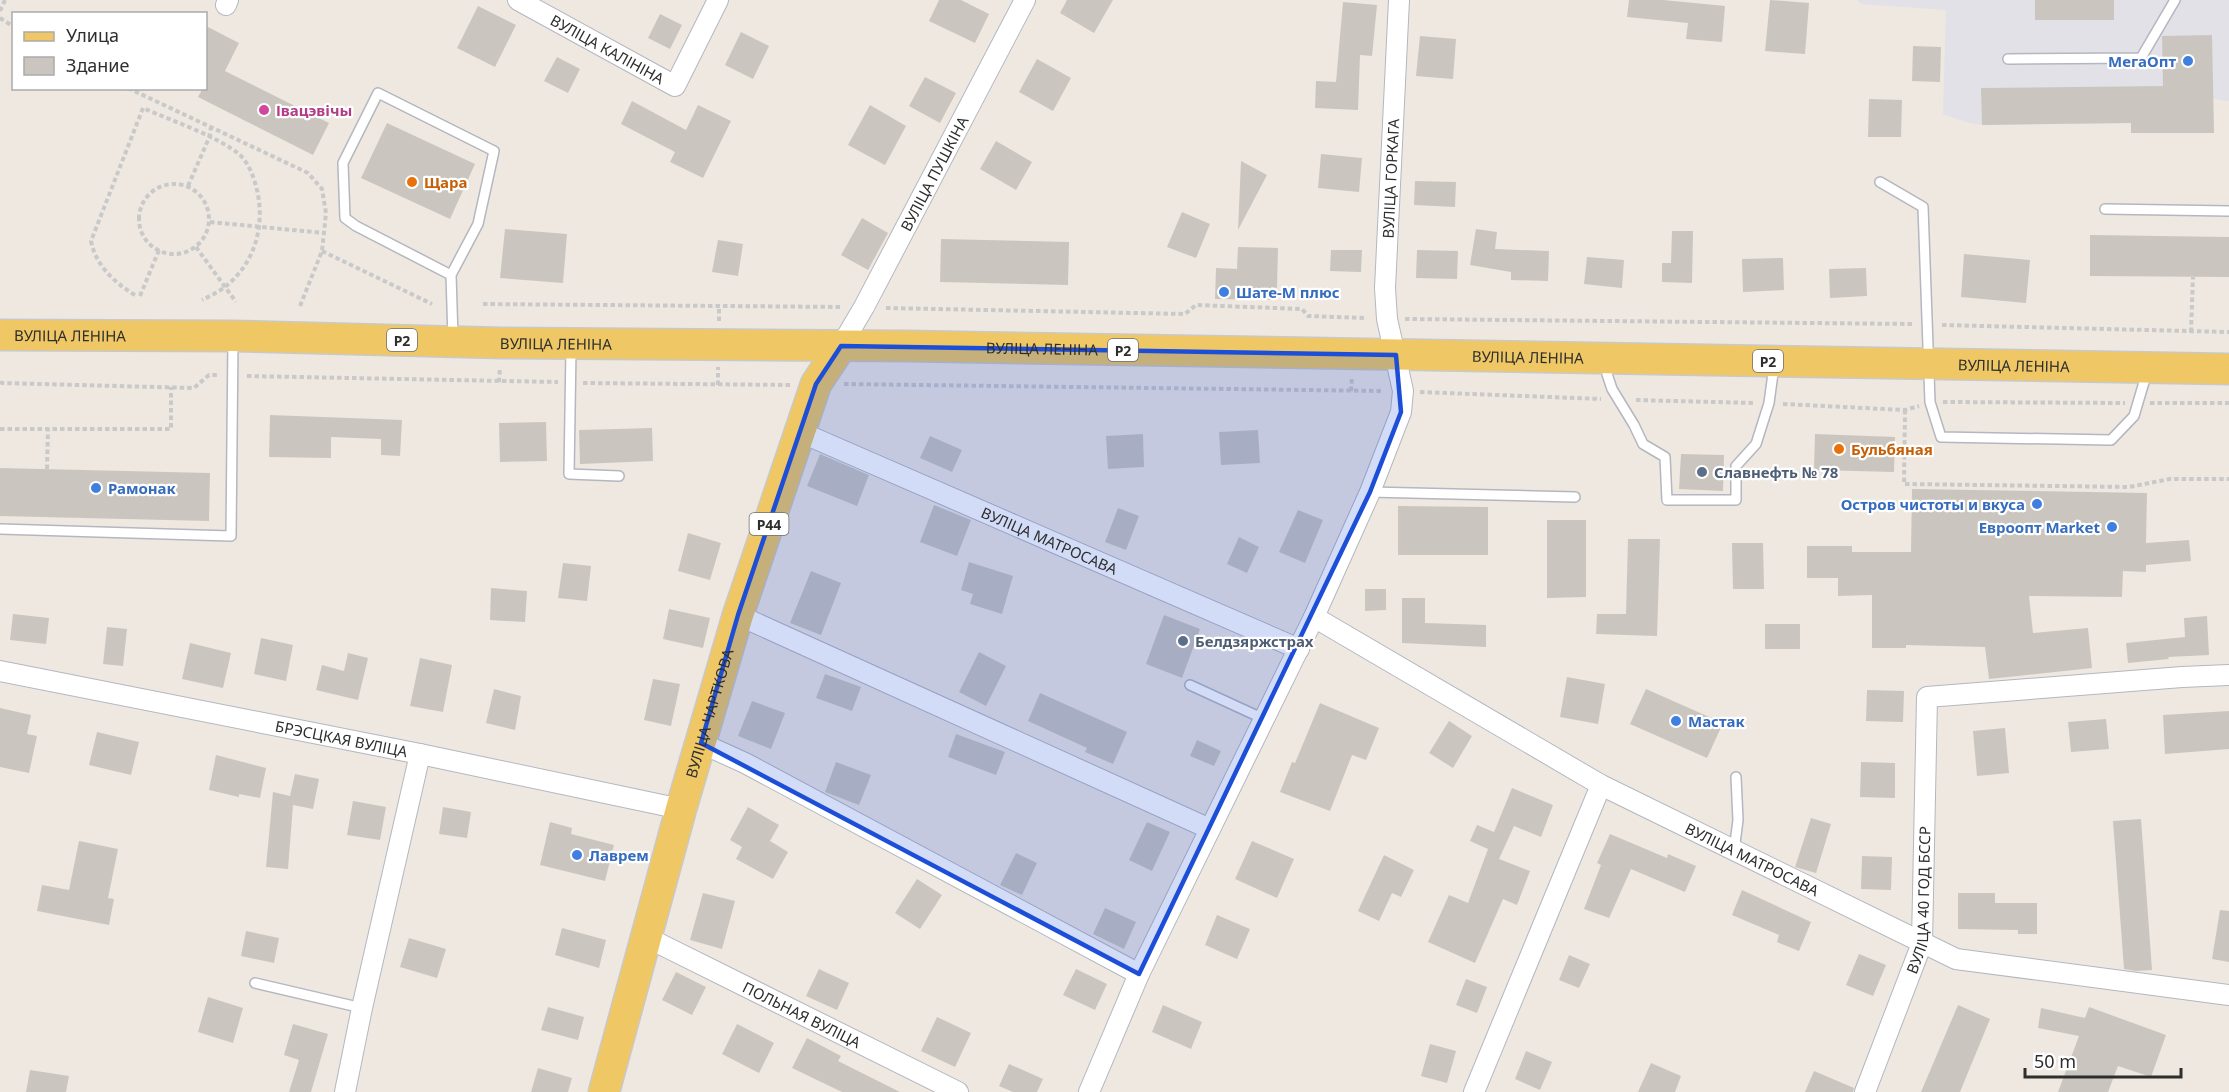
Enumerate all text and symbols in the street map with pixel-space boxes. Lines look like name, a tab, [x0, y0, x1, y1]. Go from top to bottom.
street label: ВУЛІЦА КАЛІНІНА	[547, 10, 668, 88]
legend	[12, 12, 207, 90]
text: Улица	[66, 23, 119, 47]
place label: МегаОпт	[2108, 51, 2176, 71]
text: Здание	[66, 53, 130, 77]
marker: МегаОпт	[2181, 54, 2195, 68]
place label: Івацэвічы	[276, 100, 352, 120]
marker: Івацэвічы	[257, 103, 271, 117]
street label: ВУЛІЦА ПУШКІНА	[896, 112, 973, 234]
street label: ВУЛІЦА ГОРКАГА	[1377, 118, 1403, 239]
place label: Щара	[424, 172, 468, 192]
marker: Щара	[405, 175, 419, 189]
place label: Шате-М плюс	[1236, 282, 1340, 302]
marker: Шате-М плюс	[1217, 285, 1231, 299]
street label: ВУЛІЦА ЛЕНІНА	[14, 325, 126, 346]
road number: Р2	[387, 329, 417, 351]
street label: ВУЛІЦА ЛЕНІНА	[500, 333, 612, 354]
street label: ВУЛІЦА ЛЕНІНА	[986, 337, 1098, 359]
road number: Р2	[1108, 339, 1138, 361]
street label: ВУЛІЦА ЛЕНІНА	[1472, 346, 1584, 368]
road number: Р2	[1753, 350, 1783, 372]
street label: ВУЛІЦА ЛЕНІНА	[1958, 354, 2070, 376]
place label: Бульбяная	[1851, 439, 1933, 459]
marker: Бульбяная	[1832, 442, 1846, 456]
place label: Славнефть № 78	[1714, 462, 1839, 482]
marker: Славнефть № 78	[1695, 465, 1709, 479]
place label: Рамонак	[108, 478, 177, 498]
marker: Рамонак	[89, 481, 103, 495]
place label: Остров чистоты и вкуса	[1841, 494, 2025, 514]
marker: Остров чистоты и вкуса	[2030, 497, 2044, 511]
street label: ВУЛІЦА МАТРОСАВА	[978, 502, 1121, 579]
road number: Р44	[750, 513, 788, 535]
place label: Евроопт Market	[1979, 517, 2100, 537]
marker: Евроопт Market	[2105, 520, 2119, 534]
place label: Белдзяржстрах	[1195, 631, 1314, 651]
marker: Белдзяржстрах	[1176, 634, 1190, 648]
street label: ВУЛІЦА ЧАРТКОВА	[681, 646, 738, 780]
place label: Мастак	[1688, 711, 1745, 731]
marker: Мастак	[1669, 714, 1683, 728]
street label: БРЭСЦКАЯ ВУЛІЦА	[274, 716, 410, 761]
street label: ВУЛІЦА МАТРОСАВА	[1682, 818, 1823, 901]
street label: ВУЛІЦА 40 ГОД БССР	[1901, 826, 1934, 976]
place label: Лаврем	[589, 845, 649, 865]
marker: Лаврем	[570, 848, 584, 862]
street label: ПОЛЬНАЯ ВУЛІЦА	[740, 977, 864, 1052]
scale bar	[2025, 1041, 2181, 1079]
text: 50 m	[2034, 1049, 2076, 1073]

